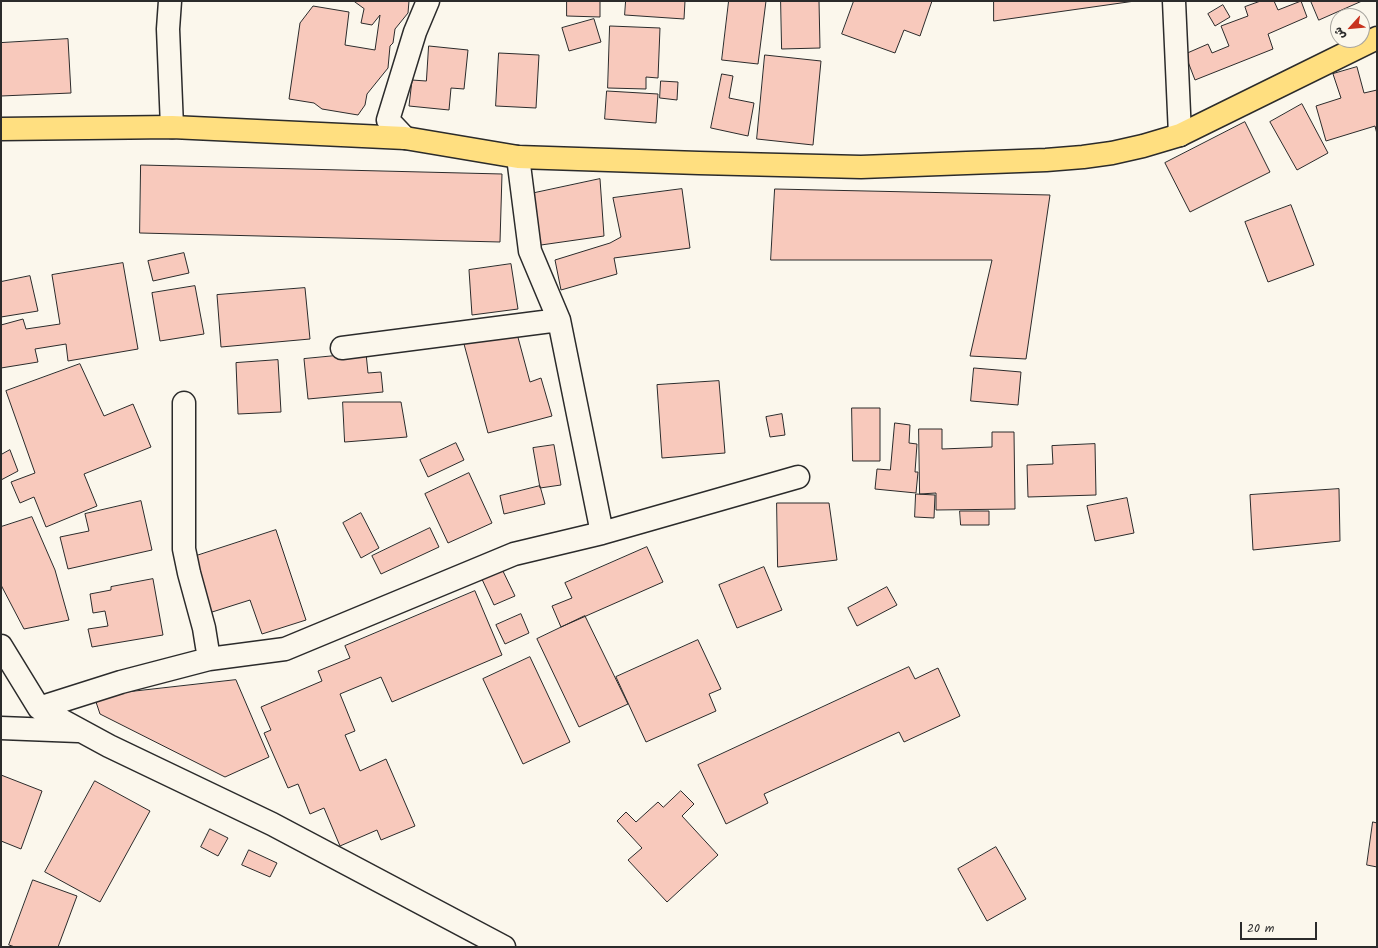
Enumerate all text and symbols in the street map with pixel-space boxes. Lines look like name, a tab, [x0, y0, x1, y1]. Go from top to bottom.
north arrow	[1330, 8, 1370, 48]
text: ش	[1329, 24, 1351, 42]
scale bar	[1242, 914, 1319, 940]
text: 20 m	[1247, 919, 1274, 938]

